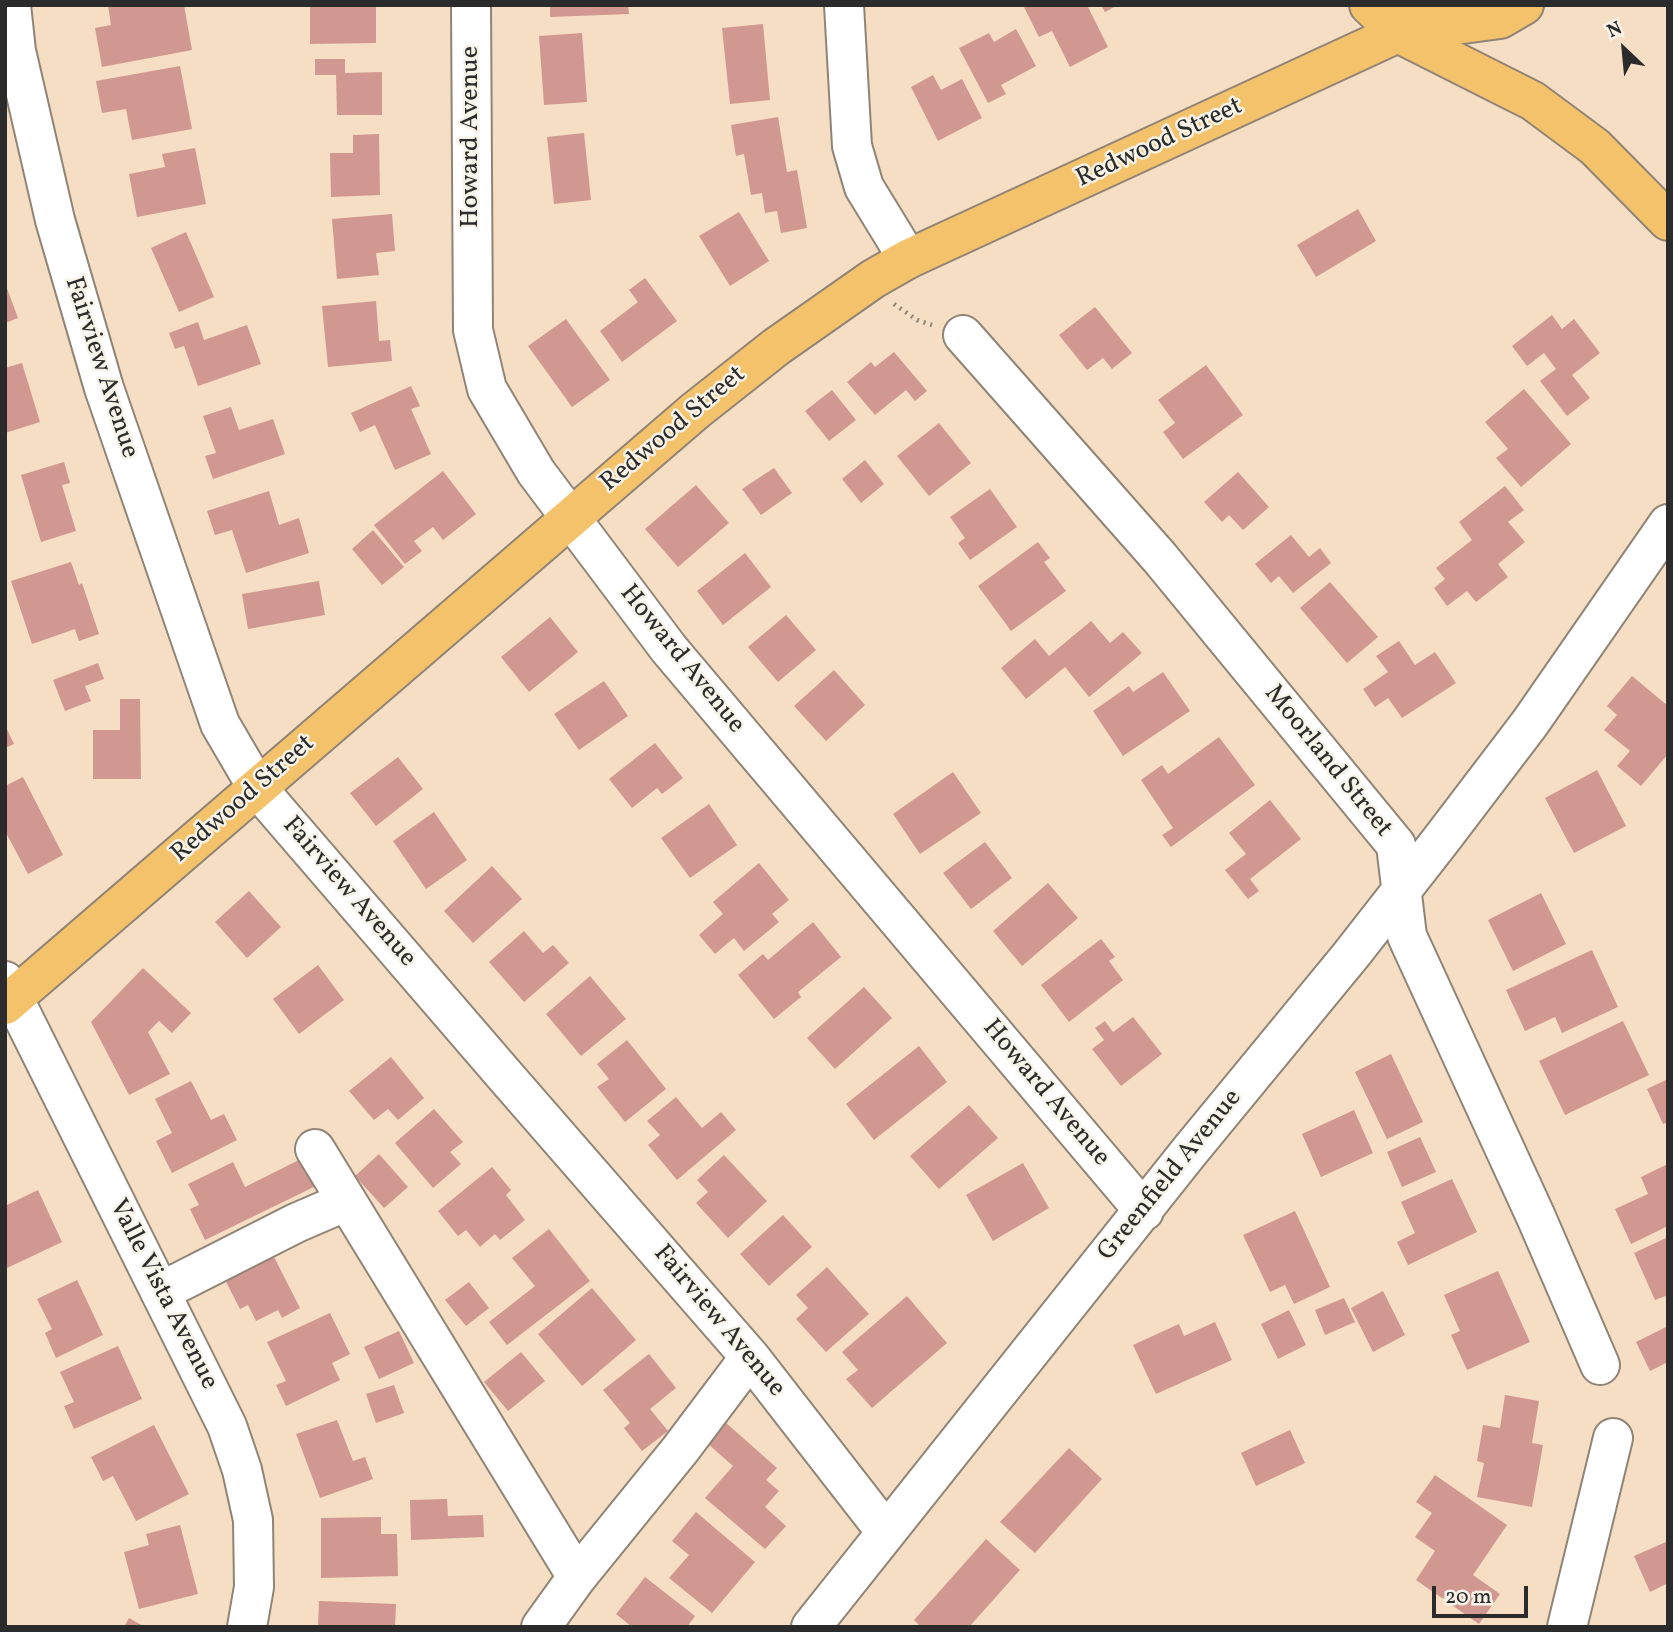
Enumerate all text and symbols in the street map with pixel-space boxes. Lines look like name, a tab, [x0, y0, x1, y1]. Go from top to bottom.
north arrow	[1589, 14, 1659, 84]
text: N	[1603, 15, 1627, 45]
street label: Howard Avenue	[456, 46, 488, 228]
street label: Redwood Street	[1072, 92, 1248, 196]
street label: Fairview Avenue	[56, 273, 144, 463]
street label: Redwood Street	[595, 360, 753, 500]
street label: Howard Avenue	[612, 579, 750, 741]
street label: Moorland Street	[1256, 680, 1398, 844]
street label: Redwood Street	[166, 729, 322, 871]
street label: Fairview Avenue	[274, 811, 422, 975]
street label: Howard Avenue	[975, 1014, 1115, 1174]
street label: Greenfield Avenue	[1092, 1084, 1250, 1268]
street label: Valle Vista Avenue	[101, 1195, 223, 1395]
street label: Fairview Avenue	[645, 1240, 791, 1404]
scale bar	[1435, 1572, 1531, 1616]
text: 20 m	[1445, 1583, 1491, 1612]

